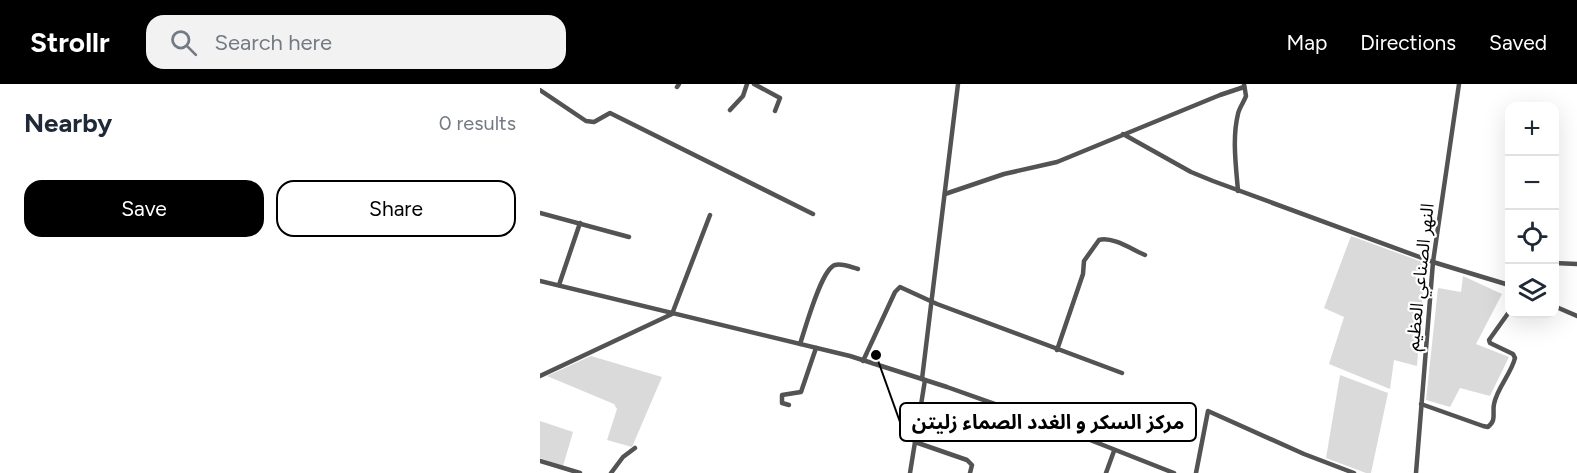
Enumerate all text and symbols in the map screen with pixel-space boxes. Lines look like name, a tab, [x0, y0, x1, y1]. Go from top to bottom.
search box	[146, 15, 566, 69]
text: Strollr	[30, 25, 110, 59]
icon: search	[167, 26, 200, 59]
text: Search here	[215, 29, 332, 56]
text: Map	[1286, 30, 1327, 55]
text: Directions	[1360, 30, 1456, 55]
text: Saved	[1489, 30, 1547, 55]
map controls	[1505, 102, 1559, 318]
button: +	[1505, 102, 1559, 156]
text: Nearby	[24, 107, 112, 139]
text: 0 results	[439, 111, 516, 135]
button: −	[1505, 156, 1559, 210]
button: Save	[24, 180, 264, 237]
button: Share	[276, 180, 516, 237]
street label: النهر الصناعي العظيم	[1401, 202, 1441, 352]
button: locate	[1505, 210, 1559, 264]
button: layers	[1505, 264, 1559, 318]
callout: مركز السكر و الغدد الصماء زليتن	[900, 403, 1196, 441]
text: مركز السكر و الغدد الصماء زليتن	[912, 410, 1184, 434]

